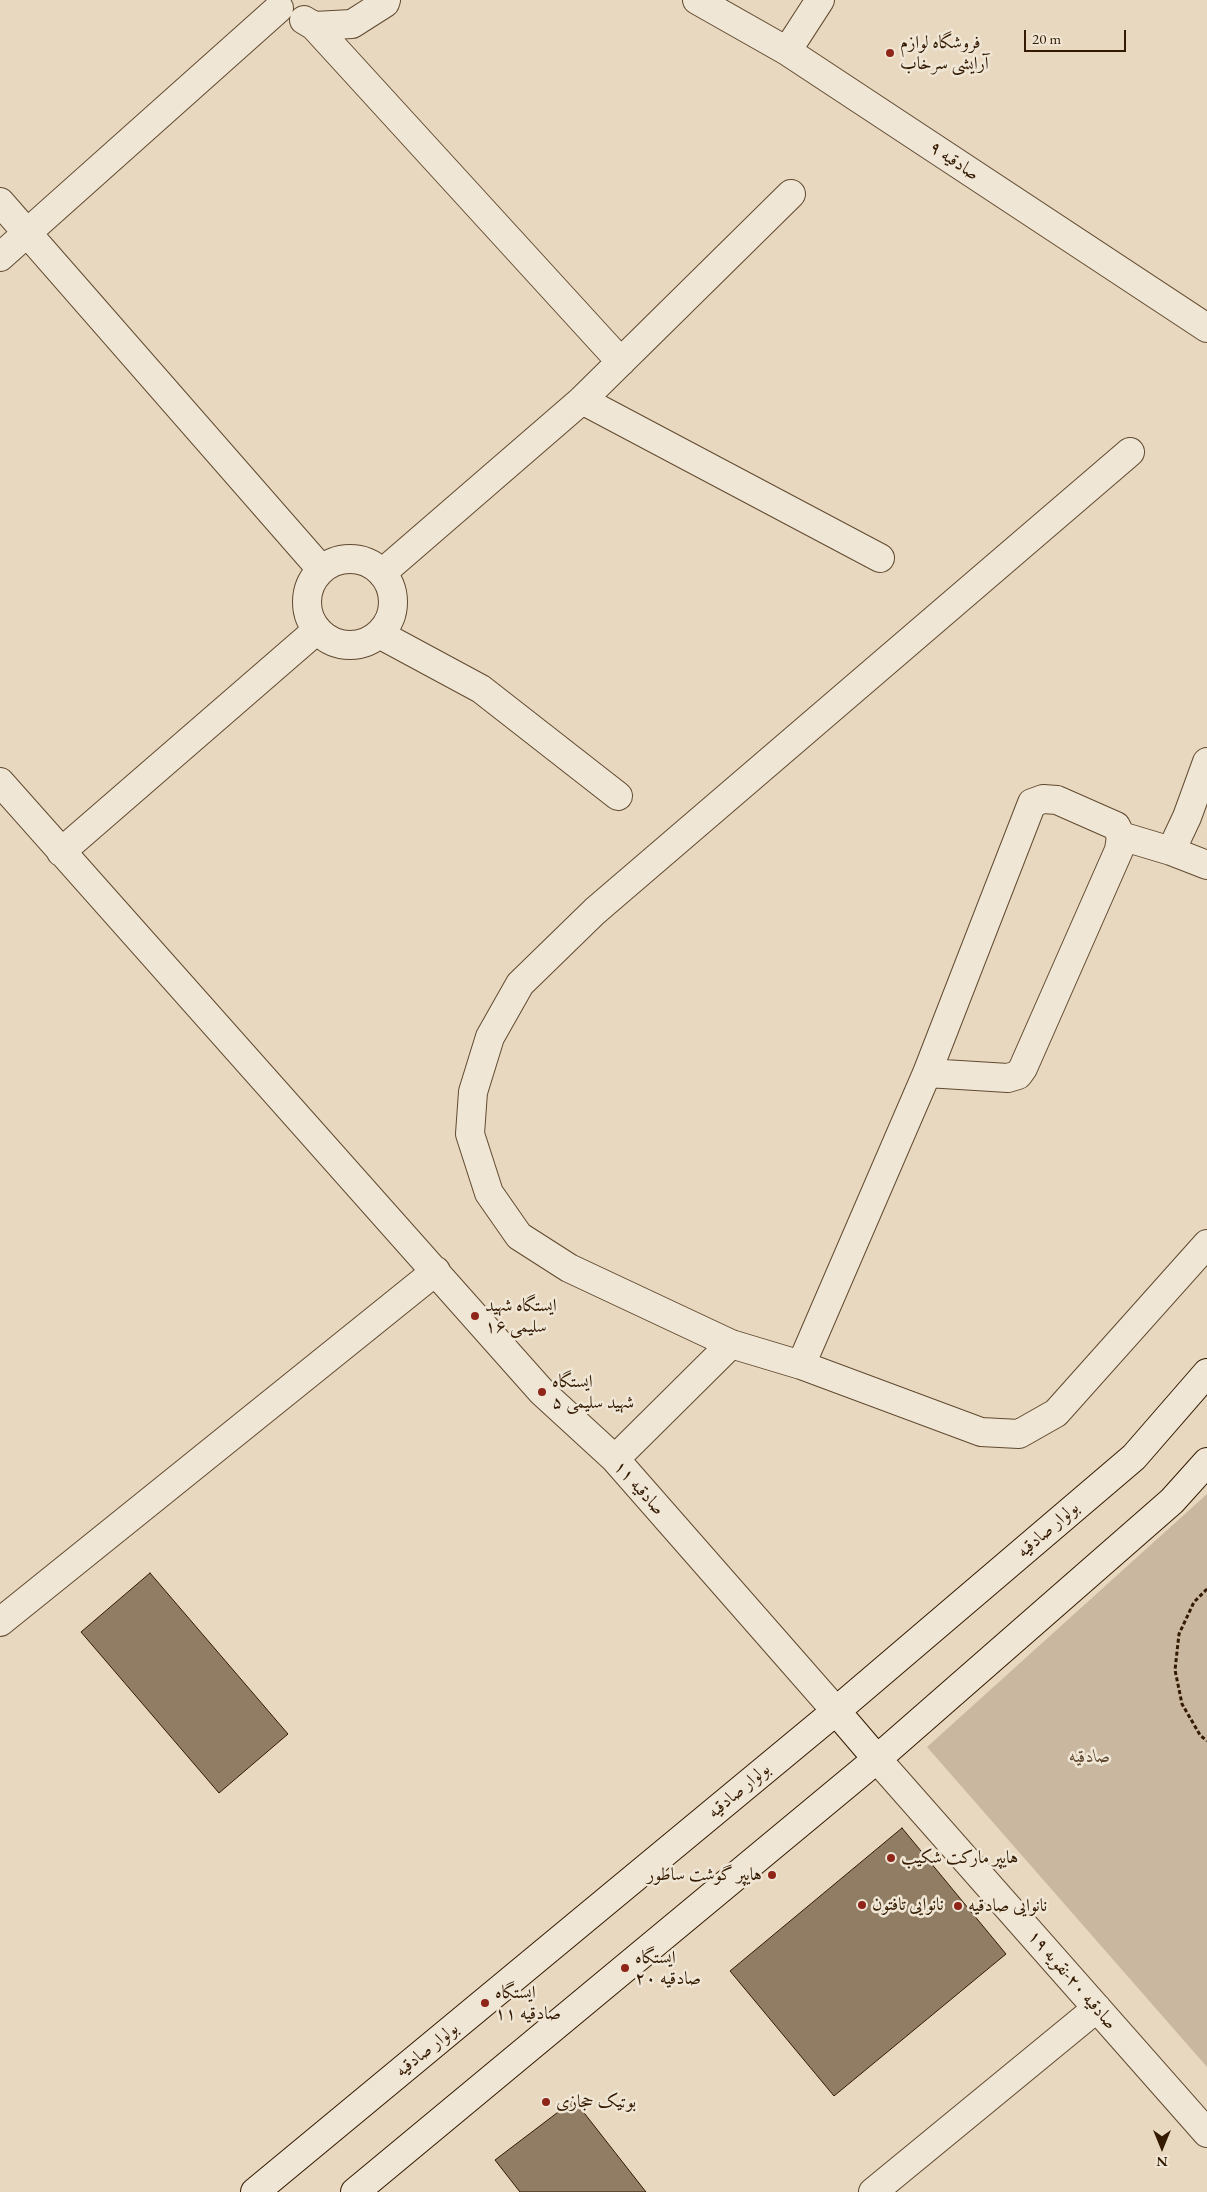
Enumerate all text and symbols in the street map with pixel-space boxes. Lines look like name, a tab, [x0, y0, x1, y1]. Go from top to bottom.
scale bar	[1027, 20, 1130, 52]
text: 20 m	[1032, 29, 1061, 48]
place label: فروشگاه لوازم آرایشی سرخاب	[900, 32, 989, 74]
marker: فروشگاه لوازم آرایشی سرخاب	[884, 47, 896, 59]
street label: صادقیه ۹	[925, 137, 983, 185]
place label: ایستگاه شهید سلیمی ۱۶	[485, 1295, 557, 1338]
marker: ایستگاه شهید سلیمی ۱۶	[469, 1310, 481, 1322]
place label: ایستگاه شهید سلیمی ۵	[552, 1371, 634, 1414]
marker: ایستگاه شهید سلیمی ۵	[536, 1386, 548, 1398]
street label: صادقیه ۱۱	[609, 1456, 669, 1520]
street label: بولوار صادقیه	[1013, 1497, 1083, 1563]
park label: صادقیه	[1069, 1746, 1111, 1768]
street label: بولوار صادقیه	[703, 1759, 775, 1823]
place label: هایپر مارکت شکیب	[901, 1847, 1018, 1869]
marker: هایپر مارکت شکیب	[885, 1852, 897, 1864]
place label: هایپر گوشت ساطور	[647, 1864, 762, 1886]
marker: هایپر گوشت ساطور	[766, 1869, 778, 1881]
place label: نانوایی تافتون	[872, 1894, 944, 1916]
place label: نانوایی صادقیه	[968, 1895, 1047, 1917]
marker: نانوایی تافتون	[856, 1899, 868, 1911]
marker: نانوایی صادقیه	[952, 1900, 964, 1912]
street label: صادقیه ۲۰-نقویه ۱۹	[1023, 1926, 1121, 2034]
place label: ایستگاه صادقیه ۲۰	[635, 1947, 701, 1990]
marker: ایستگاه صادقیه ۲۰	[619, 1962, 631, 1974]
place label: ایستگاه صادقیه ۱۱	[495, 1982, 561, 2025]
marker: ایستگاه صادقیه ۱۱	[479, 1997, 491, 2009]
street label: بولوار صادقیه	[391, 2018, 463, 2082]
place label: بوتیک حجازی	[556, 2091, 636, 2113]
marker: بوتیک حجازی	[540, 2096, 552, 2108]
north arrow	[1137, 2122, 1187, 2172]
text: N	[1156, 2153, 1168, 2171]

